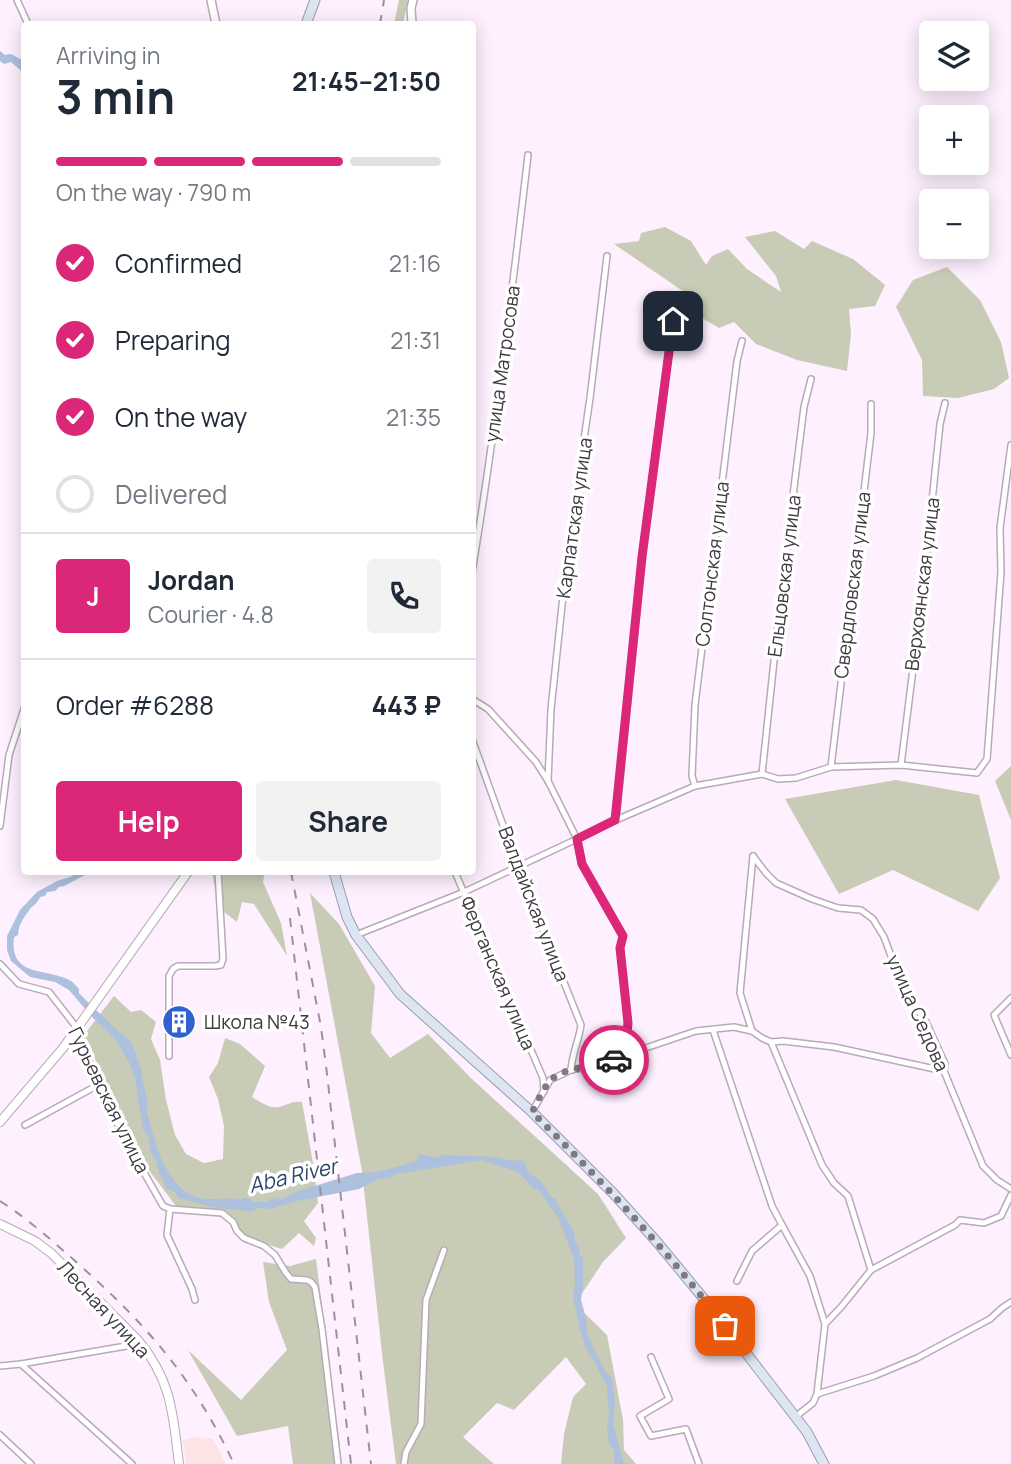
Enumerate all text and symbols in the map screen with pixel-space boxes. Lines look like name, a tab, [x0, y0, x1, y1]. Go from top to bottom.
map controls	[919, 21, 989, 259]
button: layers	[919, 21, 989, 91]
text: Arriving in	[56, 39, 161, 71]
text: 21:45–21:50	[292, 63, 441, 99]
text: 3 min	[56, 65, 175, 128]
button: +	[919, 105, 989, 175]
text: On the way · 790 m	[56, 176, 251, 208]
button: −	[919, 189, 989, 259]
icon: check	[56, 244, 94, 282]
text: Confirmed	[115, 245, 242, 281]
text: 21:16	[389, 247, 441, 279]
street label: улица Матросова	[478, 284, 526, 444]
pin	[643, 291, 703, 351]
icon: home	[654, 302, 692, 340]
icon: check	[56, 321, 94, 359]
text: Preparing	[115, 322, 231, 358]
text: 21:31	[390, 324, 441, 356]
icon: check	[56, 398, 94, 436]
text: On the way	[115, 399, 247, 435]
text: 21:35	[386, 401, 441, 433]
street label: Карпатская улица	[550, 436, 598, 600]
text: Delivered	[115, 476, 227, 512]
street label: Солтонская улица	[689, 480, 735, 648]
street label: Свердловская улица	[828, 490, 876, 680]
street label: Ельцовская улица	[761, 493, 807, 659]
street label: Верхоянская улица	[898, 496, 946, 672]
button: phone	[367, 559, 441, 633]
text: Jordan	[148, 562, 234, 598]
text: J	[86, 578, 100, 614]
text: Courier · 4.8	[148, 598, 274, 630]
text: Order #6288	[56, 687, 214, 723]
text: 443 ₽	[372, 687, 441, 723]
button: Help	[56, 781, 242, 861]
button: Share	[256, 781, 441, 861]
street label: Валдайская улица	[492, 823, 576, 985]
street label: Ферганская улица	[454, 892, 542, 1054]
street label: улица Седова	[881, 950, 955, 1076]
building icon: Школа №43	[160, 1003, 198, 1041]
place label: Школа №43	[204, 1009, 310, 1035]
street label: Гурьевская улица	[62, 1022, 156, 1178]
courier	[579, 1025, 649, 1095]
icon: car	[595, 1041, 633, 1079]
water label: Aba River	[246, 1151, 342, 1199]
street label: Лесная улица	[52, 1255, 156, 1363]
pin	[695, 1296, 755, 1356]
icon: bag	[706, 1307, 744, 1345]

